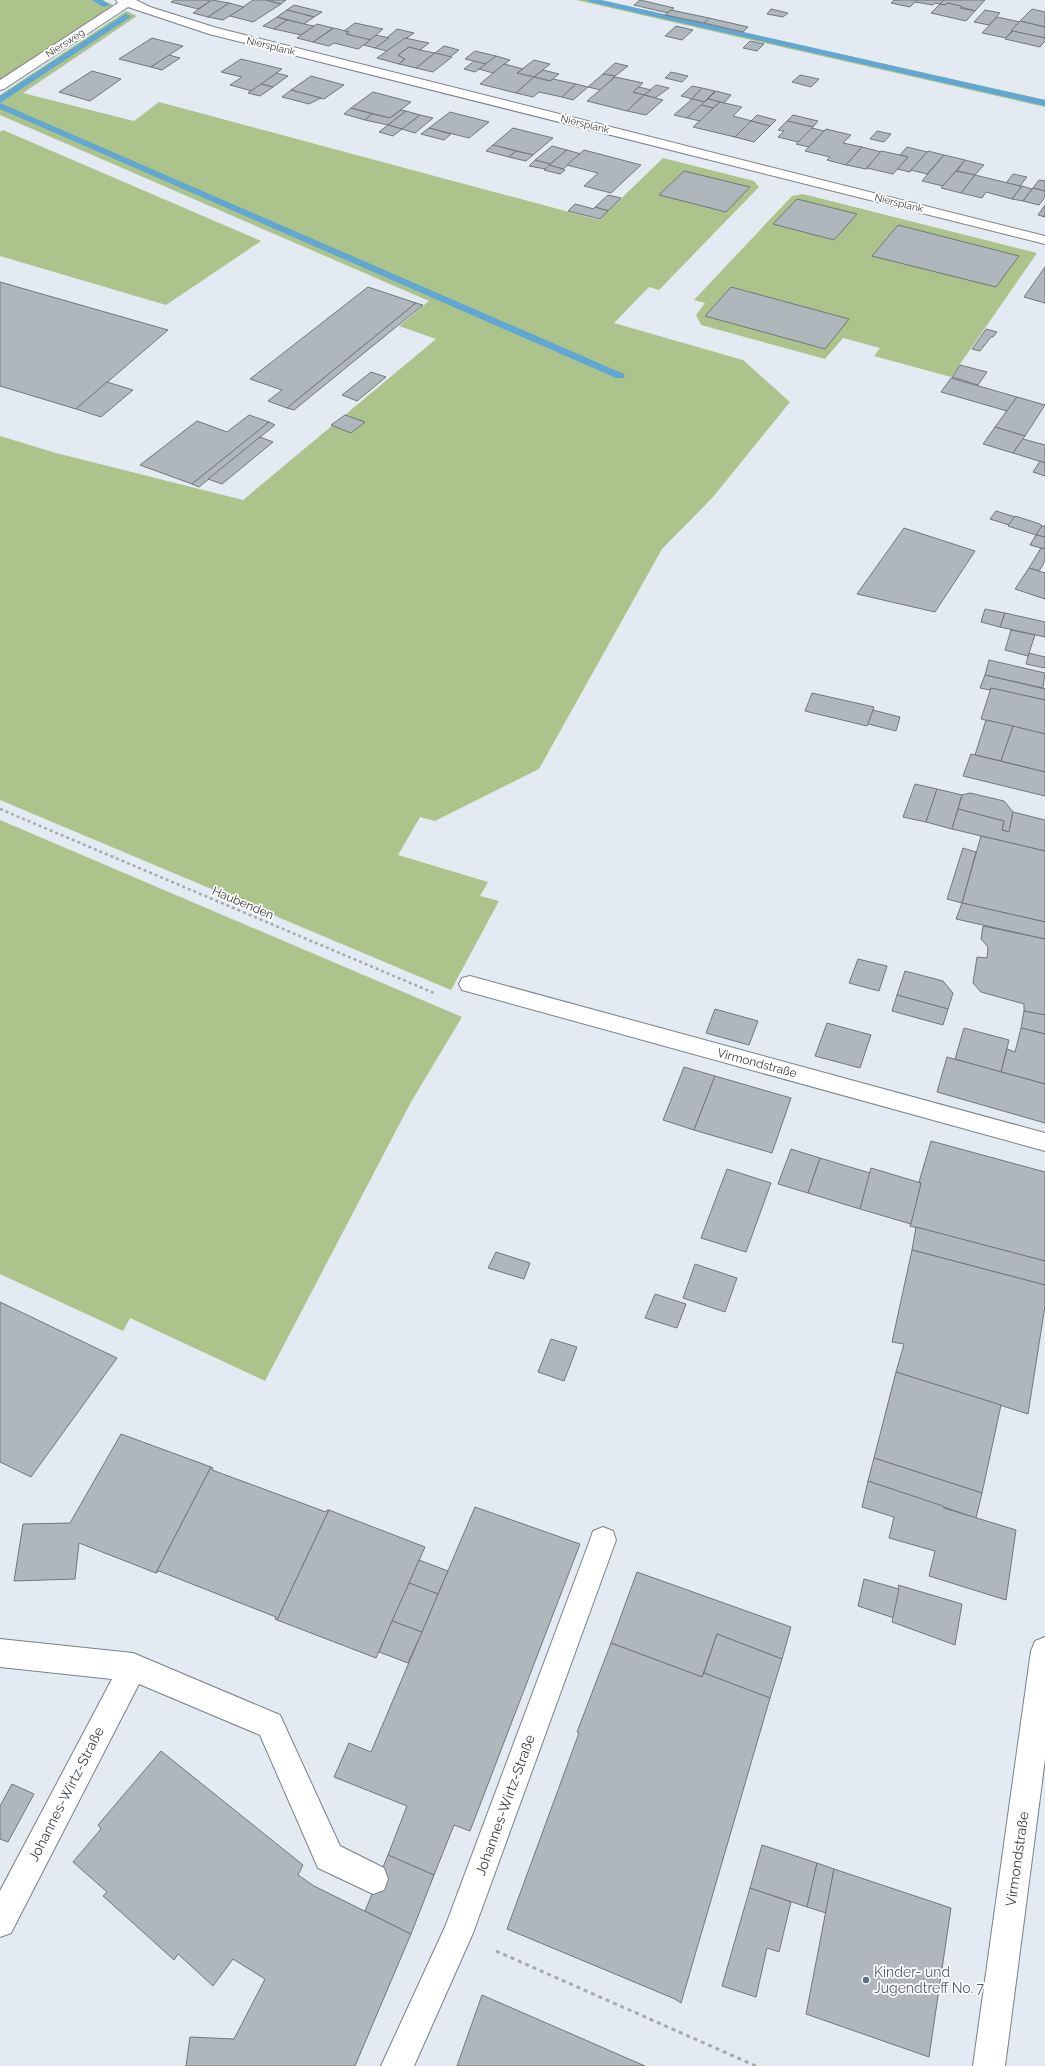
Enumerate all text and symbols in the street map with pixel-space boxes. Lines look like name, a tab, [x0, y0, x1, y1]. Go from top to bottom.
street label: Niersweg	[44, 26, 86, 60]
street label: Niersplank	[246, 35, 297, 58]
street label: Niersplank	[560, 113, 611, 136]
street label: Niersplank	[874, 192, 925, 215]
street label: Haubenden	[210, 884, 276, 922]
street label: Virmondstraße	[716, 1046, 798, 1080]
street label: Johannes-Wirtz-Straße	[25, 1724, 107, 1864]
street label: Johannes-Wirtz-Straße	[472, 1732, 538, 1878]
street label: Virmondstraße	[1002, 1811, 1032, 1907]
place label: Kinder- und Jugendtreff No. 7	[874, 1964, 985, 1996]
marker: Kinder- und Jugendtreff No. 7	[861, 1975, 871, 1985]

